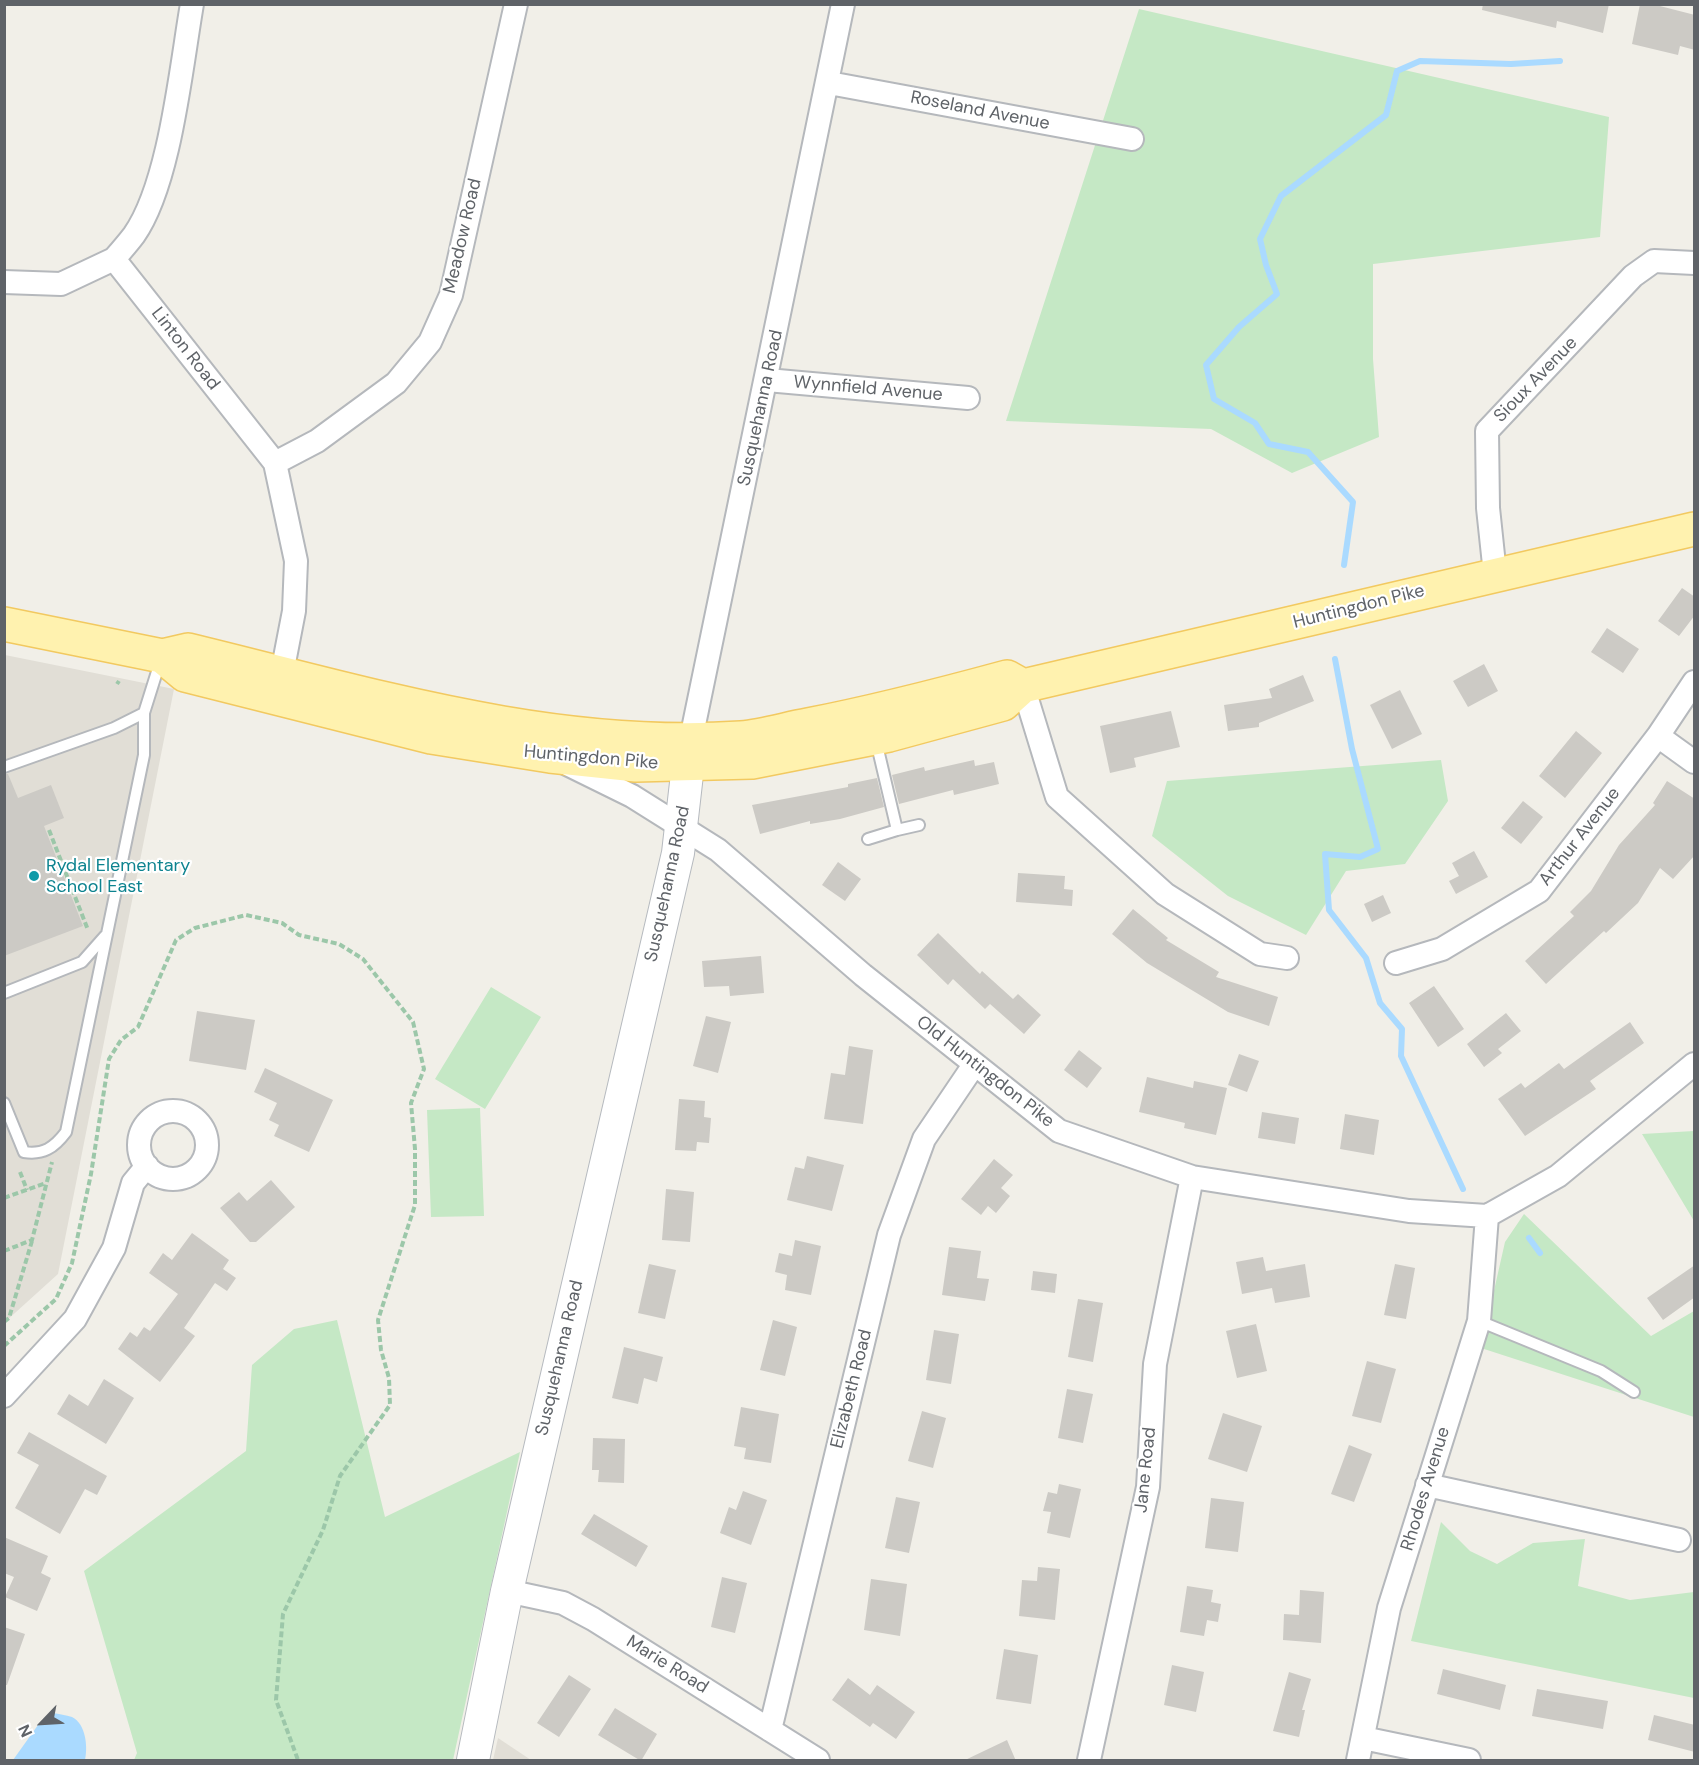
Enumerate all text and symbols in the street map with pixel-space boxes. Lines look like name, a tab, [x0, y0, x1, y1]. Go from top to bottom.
street label: Roseland Avenue	[909, 87, 1051, 135]
street label: Meadow Road	[439, 176, 487, 296]
street label: Linton Road	[146, 303, 224, 395]
street label: Susquehanna Road	[734, 328, 788, 488]
street label: Sioux Avenue	[1490, 333, 1582, 427]
street label: Wynnfield Avenue	[792, 372, 944, 406]
street label: Huntingdon Pike	[1291, 580, 1427, 634]
street label: Huntingdon Pike	[523, 741, 659, 775]
street label: Arthur Avenue	[1535, 783, 1625, 891]
street label: Susquehanna Road	[641, 804, 695, 964]
place label: Rydal Elementary School East	[46, 855, 190, 898]
marker: Rydal Elementary School East	[27, 869, 41, 883]
street label: Old Huntingdon Pike	[912, 1012, 1058, 1132]
street label: Susquehanna Road	[532, 1278, 588, 1438]
street label: Elizabeth Road	[827, 1327, 877, 1451]
street label: Rhodes Avenue	[1397, 1425, 1455, 1553]
street label: Jane Road	[1131, 1426, 1161, 1514]
street label: Marie Road	[622, 1631, 712, 1699]
north arrow	[12, 1693, 72, 1753]
text: N	[13, 1721, 37, 1741]

